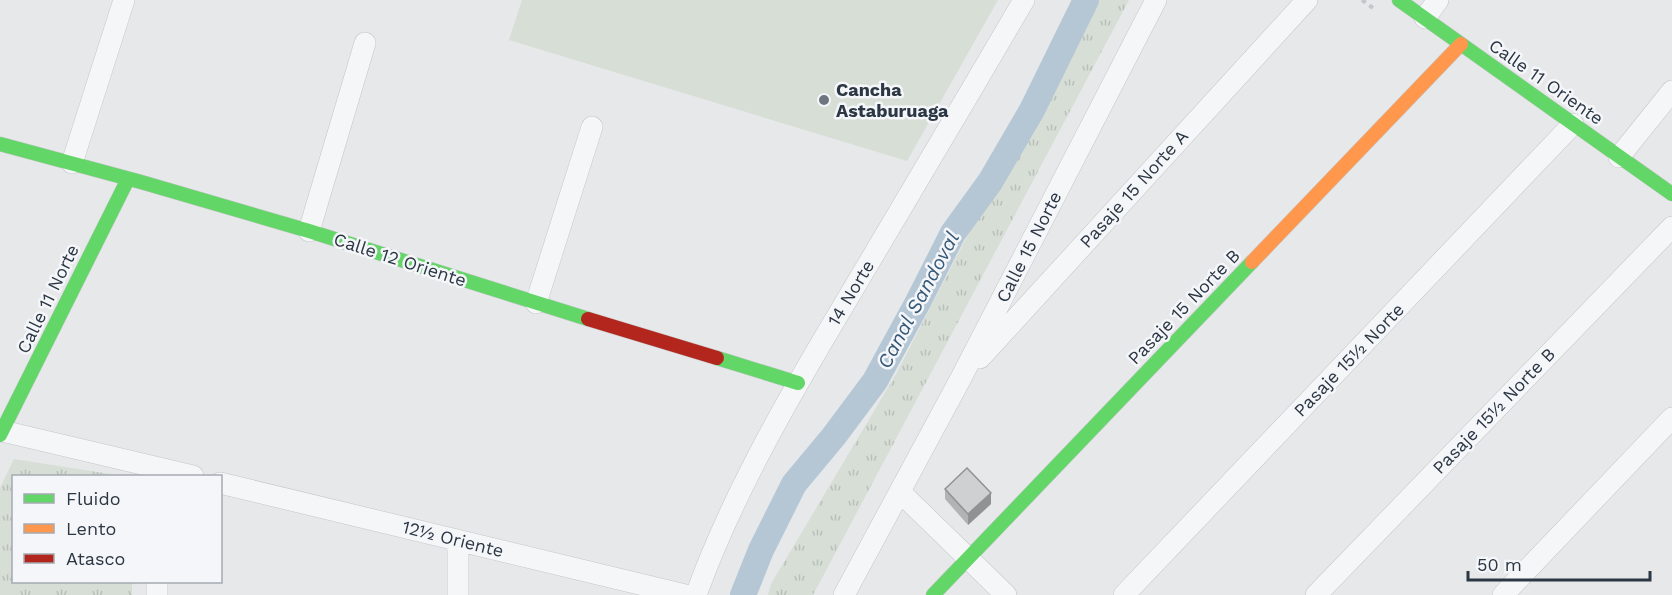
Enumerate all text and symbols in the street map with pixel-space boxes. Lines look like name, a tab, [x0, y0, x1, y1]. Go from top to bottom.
street label: Calle 11 Oriente	[1485, 34, 1607, 129]
place label: Cancha Astaburuaga	[836, 79, 949, 121]
marker: Cancha Astaburuaga	[817, 93, 831, 107]
street label: Pasaje 15 Norte A	[1075, 125, 1192, 252]
street label: Calle 15 Norte	[992, 188, 1066, 306]
water label: Canal Sandoval	[872, 227, 964, 373]
street label: Calle 12 Oriente	[331, 228, 469, 291]
street label: Calle 11 Norte	[12, 241, 83, 357]
street label: Pasaje 15 Norte B	[1123, 245, 1244, 369]
street label: 14 Norte	[823, 256, 878, 329]
street label: Pasaje 15½ Norte	[1289, 299, 1408, 421]
street label: Pasaje 15½ Norte B	[1428, 343, 1559, 478]
legend	[12, 475, 222, 583]
text: Fluido	[66, 488, 120, 509]
street label: 12½ Oriente	[400, 516, 506, 561]
text: Lento	[66, 518, 116, 539]
scale bar	[1468, 544, 1650, 582]
text: Atasco	[66, 548, 125, 569]
text: 50 m	[1477, 554, 1522, 575]

